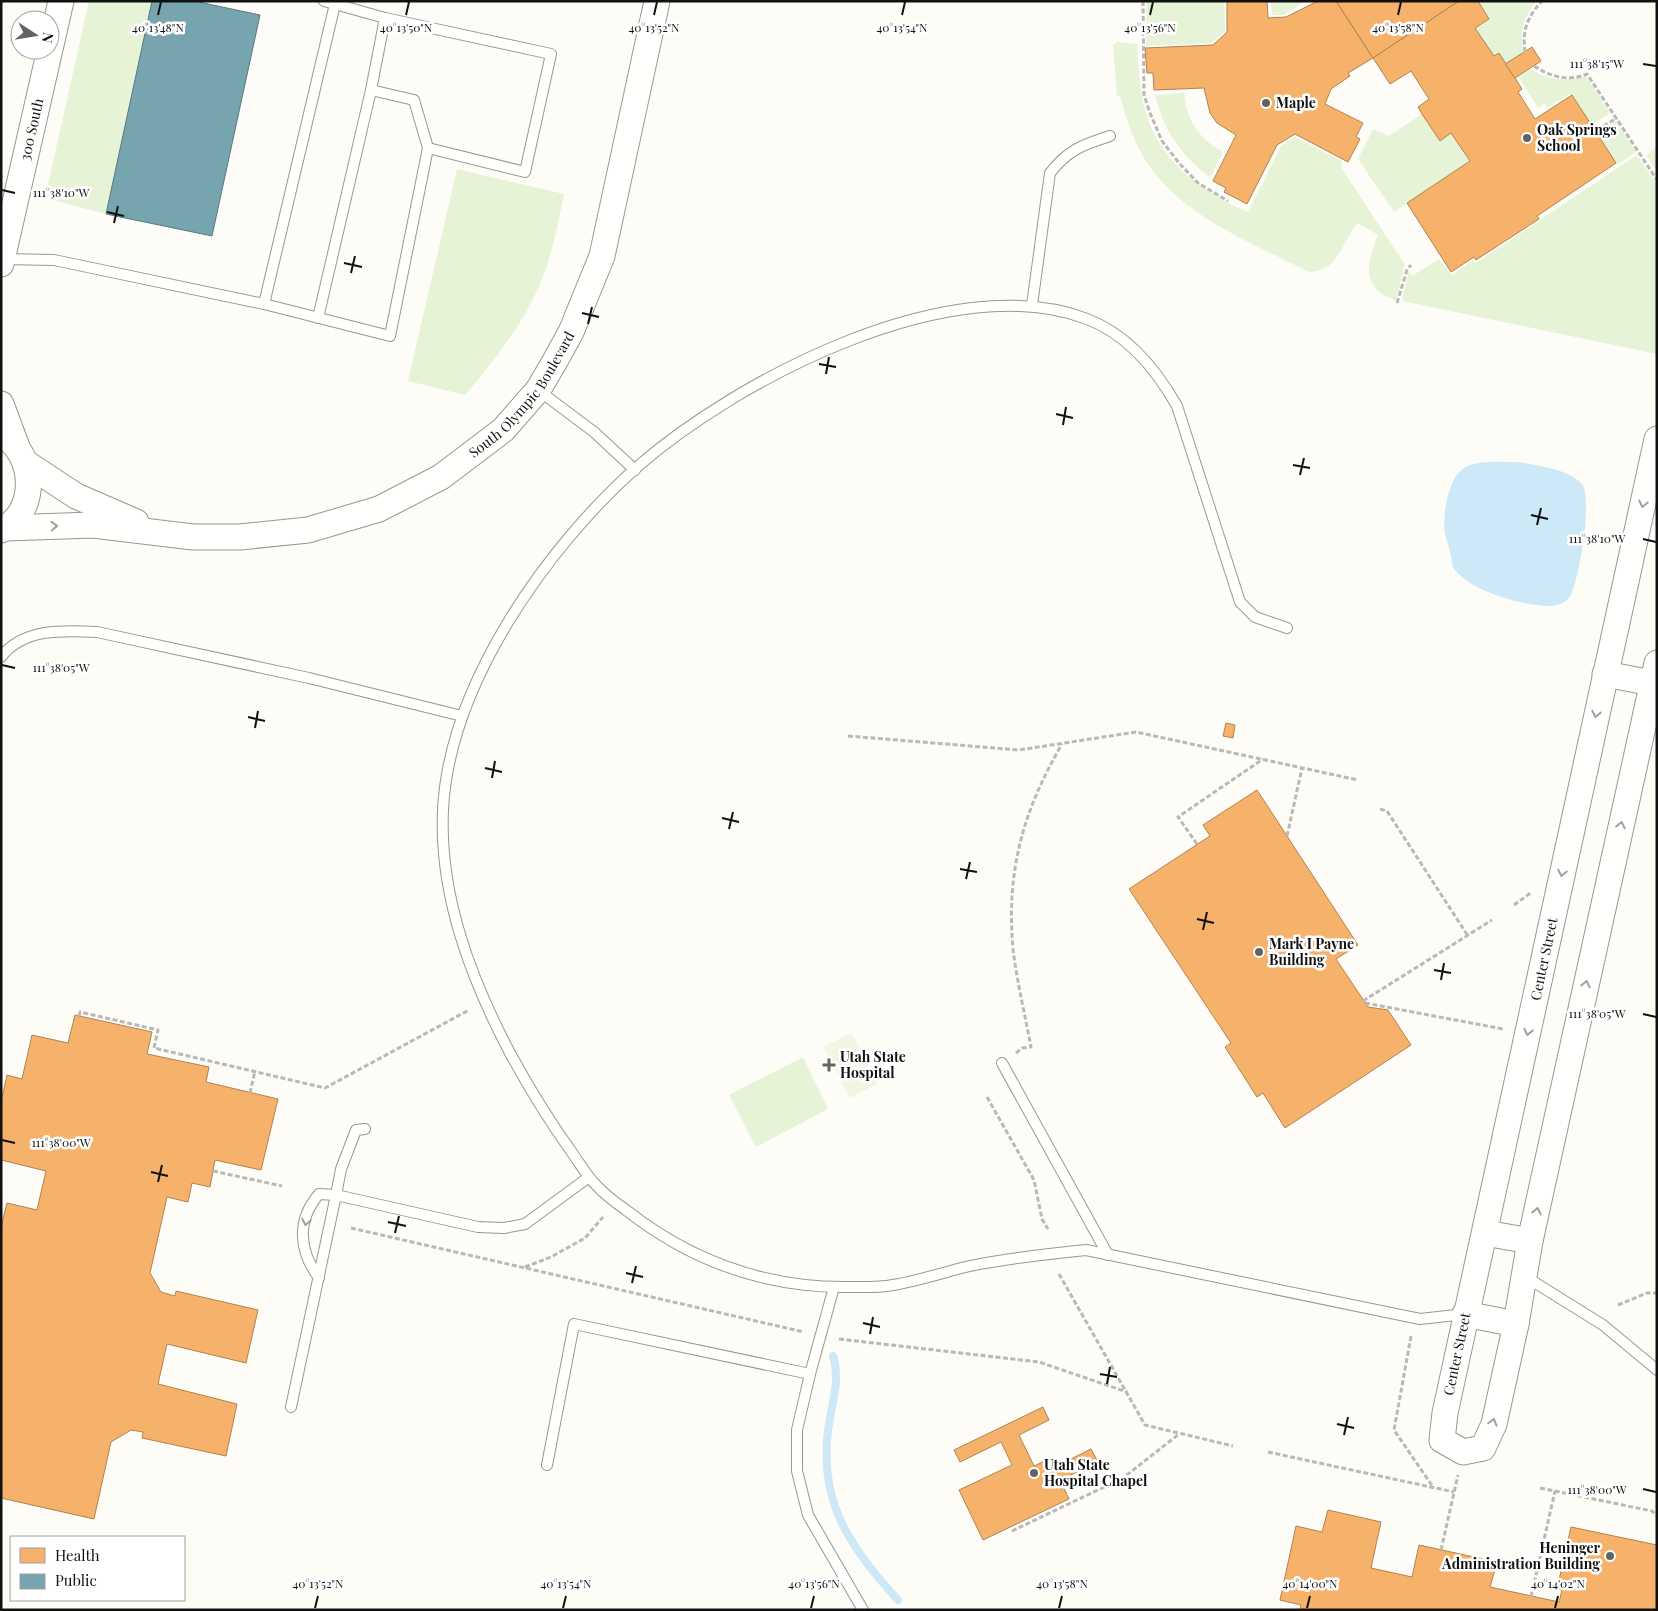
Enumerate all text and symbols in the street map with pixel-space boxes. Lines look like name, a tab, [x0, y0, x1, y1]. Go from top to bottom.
north arrow	[10, 10, 60, 60]
text: 40°13'48"N	[132, 19, 184, 35]
text: 40°13'50"N	[380, 19, 433, 35]
text: 40°13'52"N	[628, 19, 680, 35]
text: 40°13'54"N	[876, 19, 928, 35]
text: 40°13'56"N	[1124, 19, 1176, 35]
text: 40°13'58"N	[1372, 19, 1424, 35]
text: N	[38, 31, 59, 45]
text: 111°38'15"W	[1570, 55, 1624, 71]
place label: Maple	[1276, 93, 1316, 112]
street label: 300 South	[15, 96, 48, 162]
marker: Maple	[1260, 97, 1272, 109]
place label: Oak Springs School	[1537, 120, 1617, 155]
marker: Oak Springs School	[1521, 132, 1533, 144]
text: 111°38'10"W	[33, 184, 89, 200]
street label: South Olympic Boulevard	[465, 328, 579, 462]
one-way arrow	[1638, 500, 1648, 509]
one-way arrow	[50, 521, 58, 531]
text: 111°38'10"W	[1569, 530, 1625, 546]
text: 111°38'05"W	[32, 659, 90, 675]
one-way arrow	[1591, 710, 1602, 718]
one-way arrow	[1615, 821, 1626, 830]
one-way arrow	[1557, 868, 1568, 877]
street label: Center Street	[1525, 915, 1562, 1002]
place label: Mark I Payne Building	[1269, 934, 1354, 969]
marker: Mark I Payne Building	[1253, 946, 1265, 958]
one-way arrow	[1580, 980, 1591, 989]
text: 111°38'05"W	[1568, 1005, 1626, 1021]
one-way arrow	[1523, 1027, 1534, 1036]
place label: Utah State Hospital	[840, 1047, 906, 1082]
marker: Utah State Hospital	[822, 1058, 836, 1072]
text: 111°38'00"W	[31, 1134, 91, 1150]
one-way arrow	[1531, 1207, 1541, 1216]
one-way arrow	[301, 1218, 312, 1227]
street label: Center Street	[1438, 1310, 1475, 1397]
one-way arrow	[1488, 1418, 1498, 1426]
place label: Utah State Hospital Chapel	[1044, 1455, 1148, 1490]
marker: Utah State Hospital Chapel	[1028, 1467, 1040, 1479]
text: 111°38'00"W	[1567, 1481, 1627, 1497]
legend	[10, 1536, 185, 1601]
place label: Heninger Administration Building	[1441, 1538, 1600, 1573]
text: Health	[55, 1545, 100, 1565]
marker: Heninger Administration Building	[1604, 1550, 1616, 1562]
text: Public	[55, 1570, 97, 1590]
text: 40°13'52"N	[292, 1575, 344, 1591]
text: 40°13'54"N	[540, 1575, 592, 1591]
text: 40°13'56"N	[788, 1575, 840, 1591]
text: 40°13'58"N	[1036, 1575, 1088, 1591]
text: 40°14'00"N	[1282, 1575, 1338, 1591]
text: 40°14'02"N	[1531, 1575, 1585, 1591]

